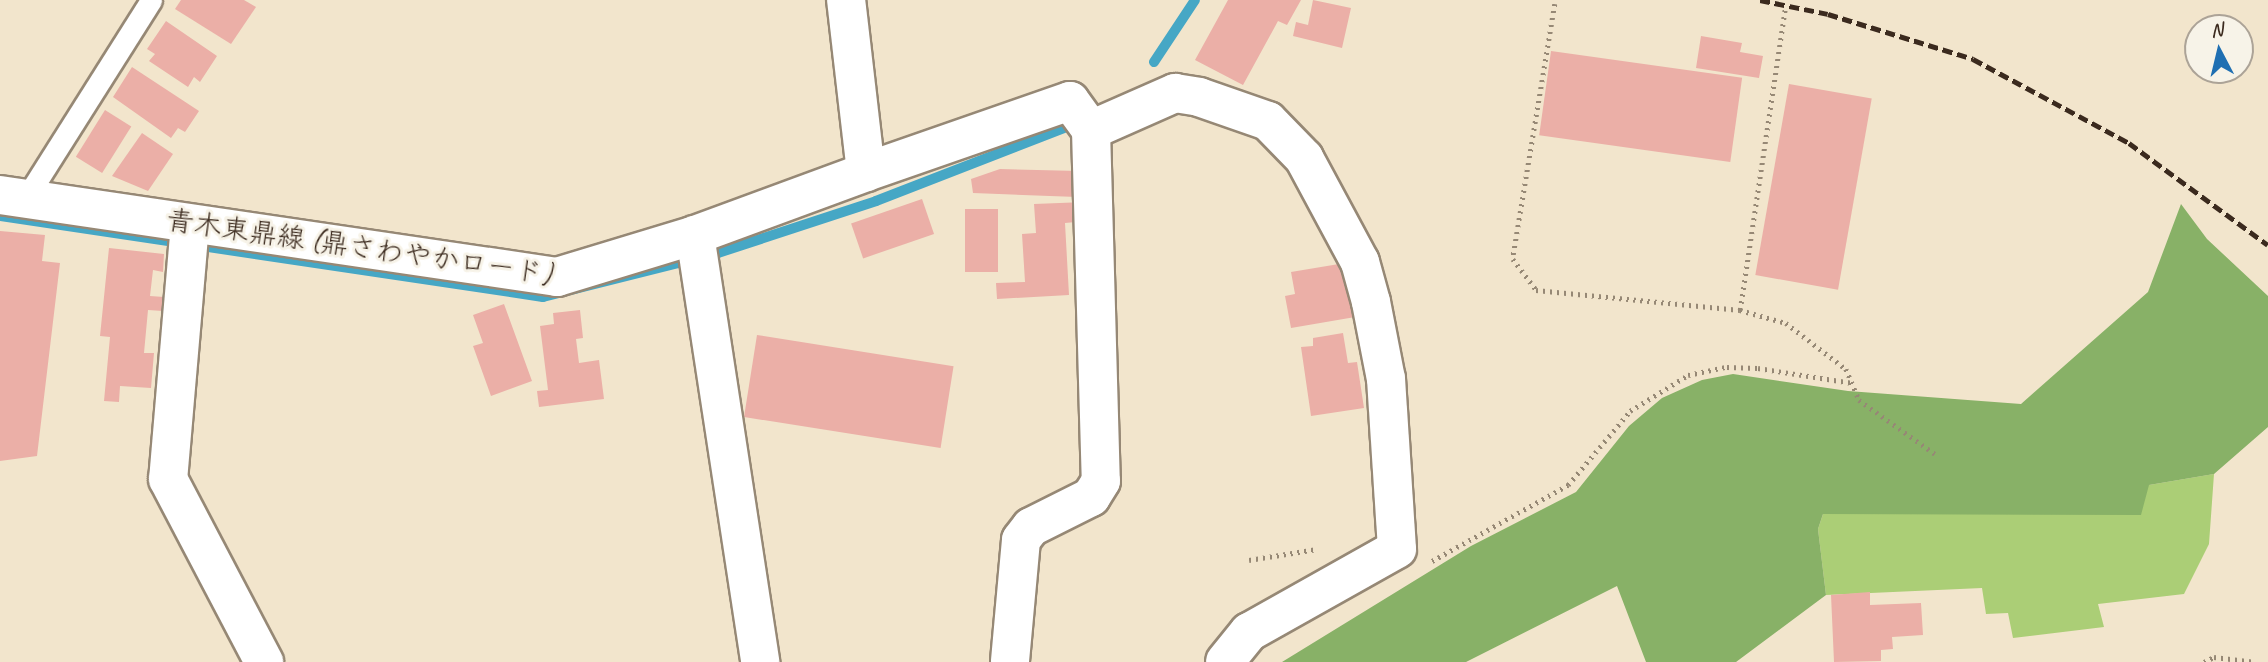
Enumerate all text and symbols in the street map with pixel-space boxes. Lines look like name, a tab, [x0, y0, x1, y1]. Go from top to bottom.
north arrow	[2184, 14, 2254, 84]
text: N	[2209, 18, 2224, 43]
street label: 青木東鼎線 (鼎さわやかロード)	[164, 203, 554, 291]

